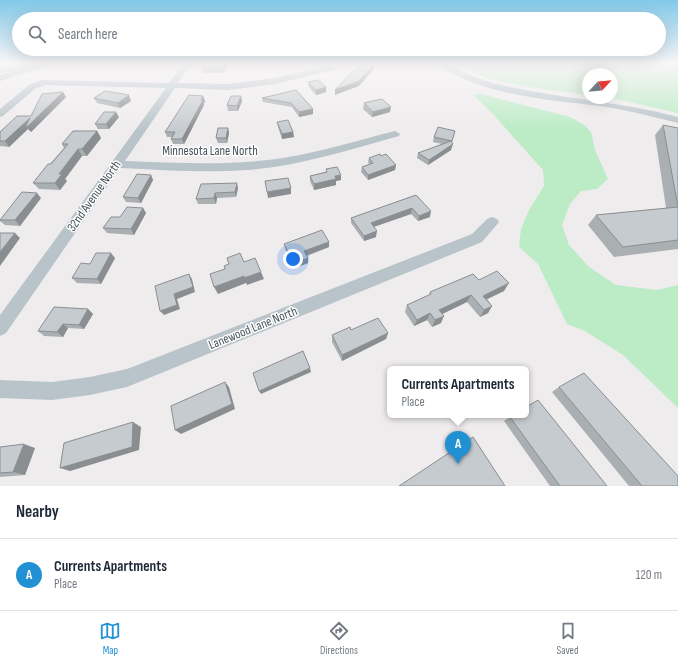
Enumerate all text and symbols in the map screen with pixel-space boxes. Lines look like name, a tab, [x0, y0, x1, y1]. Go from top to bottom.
search box	[12, 12, 666, 56]
icon: search	[26, 23, 48, 45]
text: Search here	[58, 25, 118, 44]
north arrow	[582, 68, 618, 104]
street label: Minnesota Lane North	[162, 143, 258, 159]
street label: 32nd Avenue North	[64, 157, 124, 235]
your location	[283, 249, 303, 269]
street label: Lanewood Lane North	[206, 303, 300, 353]
popup	[387, 366, 529, 418]
text: Currents Apartments	[401, 375, 515, 394]
text: Place	[401, 394, 425, 410]
pin: A	[445, 431, 471, 464]
text: Nearby	[16, 502, 59, 522]
text: Currents Apartments	[54, 557, 167, 576]
text: A	[26, 567, 32, 583]
text: 120 m	[636, 567, 662, 583]
text: Place	[54, 576, 77, 592]
tab: Map	[99, 620, 121, 657]
tab: Directions	[320, 620, 358, 657]
tab: Saved	[557, 620, 579, 657]

